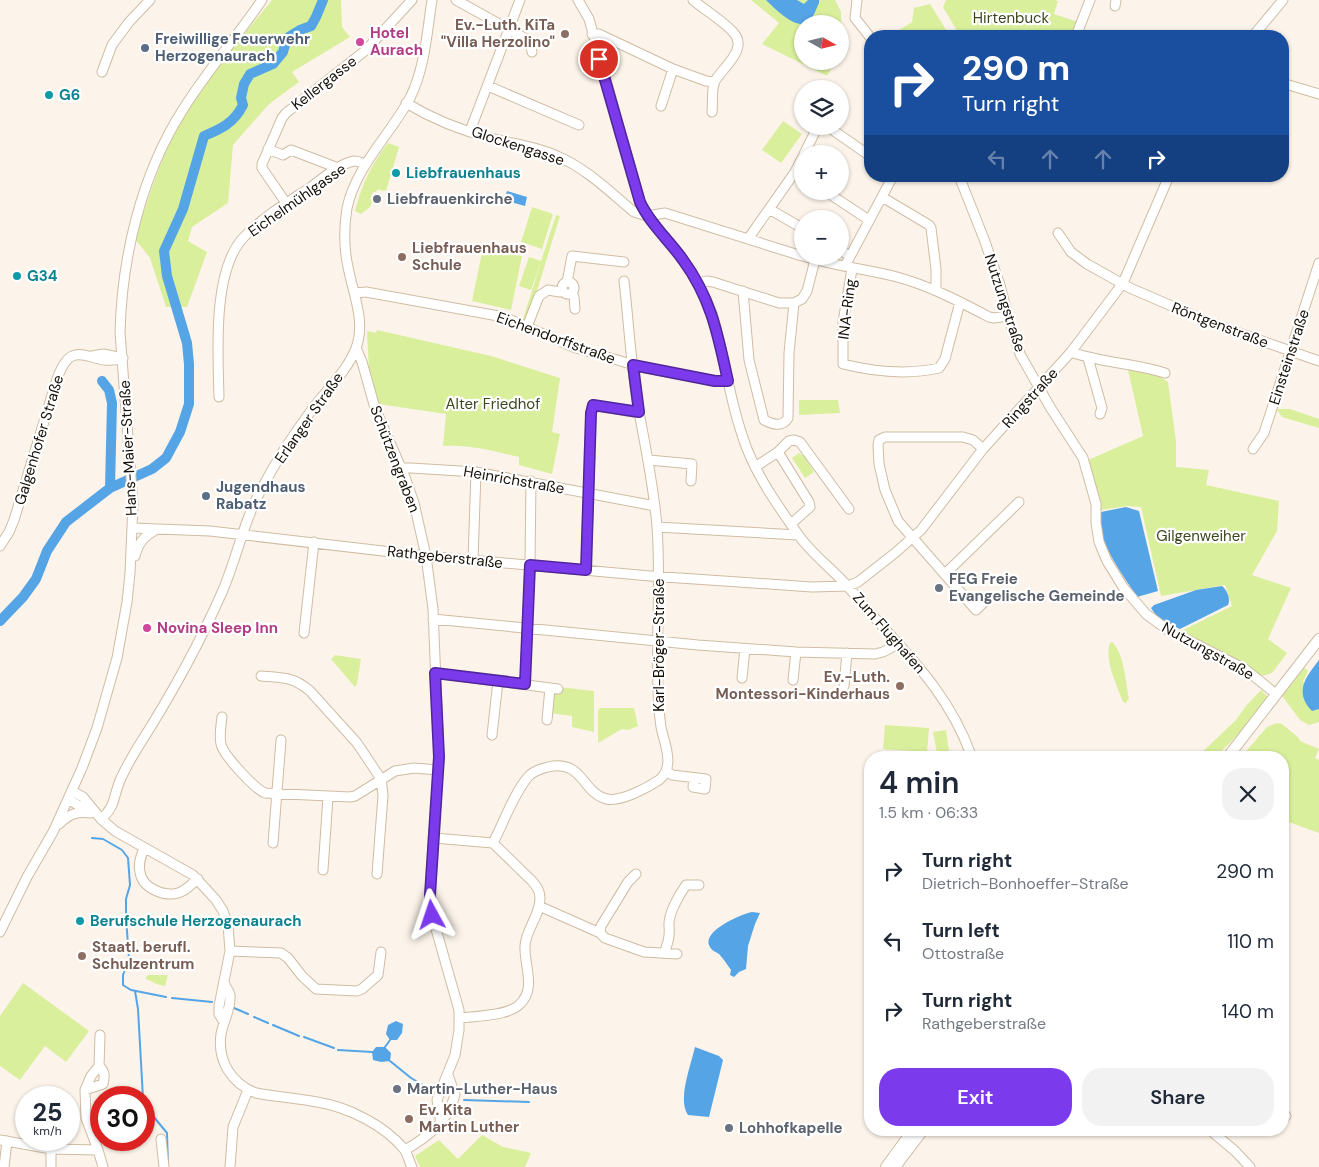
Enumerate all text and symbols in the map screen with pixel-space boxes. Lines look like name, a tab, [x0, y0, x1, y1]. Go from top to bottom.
park label: Hirtenbuck	[973, 8, 1050, 28]
place label: Ev.-Luth. KiTa "Villa Herzolino"	[441, 15, 555, 52]
north arrow	[794, 15, 849, 70]
map controls	[794, 15, 849, 265]
place label: Hotel Aurach	[370, 23, 423, 60]
marker: Ev.-Luth. KiTa "Villa Herzolino"	[559, 28, 571, 40]
place label: Freiwillige Feuerwehr Herzogenaurach	[155, 29, 310, 66]
marker: Hotel Aurach	[354, 36, 366, 48]
pin	[578, 38, 620, 80]
marker: Freiwillige Feuerwehr Herzogenaurach	[139, 42, 151, 54]
icon: arrive	[585, 45, 613, 73]
text: 290 m	[962, 45, 1070, 91]
icon: right	[879, 50, 944, 115]
street label: Kellergasse	[287, 51, 361, 115]
button: layers	[794, 80, 849, 135]
place label: G6	[59, 85, 80, 105]
marker: G6	[43, 89, 55, 101]
text: Turn right	[962, 89, 1059, 118]
street label: Glockengasse	[469, 122, 567, 170]
button: +	[794, 145, 849, 200]
icon: left	[983, 145, 1011, 173]
icon: ahead	[1036, 145, 1064, 173]
icon: ahead	[1089, 145, 1117, 173]
icon: right	[1142, 145, 1170, 173]
street label: Eichelmühlgasse	[244, 159, 350, 241]
place label: Liebfrauenhaus	[406, 163, 521, 183]
marker: Liebfrauenhaus	[390, 167, 402, 179]
place label: Liebfrauenkirche	[387, 189, 513, 209]
marker: Liebfrauenkirche	[371, 193, 383, 205]
button: −	[794, 210, 849, 265]
place label: Liebfrauenhaus Schule	[412, 238, 527, 275]
marker: Liebfrauenhaus Schule	[396, 251, 408, 263]
street label: Nutzungstraße	[980, 251, 1030, 355]
place label: G34	[27, 266, 58, 286]
marker: G34	[11, 270, 23, 282]
street label: INA-Ring	[833, 278, 861, 340]
street label: Röntgenstraße	[1169, 297, 1271, 353]
street label: Eichendorffstraße	[494, 307, 618, 369]
street label: Einsteinstraße	[1264, 307, 1314, 407]
street label: Ringstraße	[998, 364, 1062, 432]
street label: Erlanger Straße	[270, 369, 348, 467]
street label: Galgenhofer Straße	[10, 373, 68, 507]
street label: Hans-Maier-Straße	[114, 380, 142, 516]
park label: Alter Friedhof	[446, 394, 540, 414]
street label: Schützengraben	[365, 403, 425, 515]
street label: Heinrichstraße	[462, 461, 566, 499]
place label: Jugendhaus Rabatz	[216, 477, 305, 514]
marker: Jugendhaus Rabatz	[200, 490, 212, 502]
park label: Gilgenweiher	[1156, 526, 1246, 546]
street label: Rathgeberstraße	[386, 541, 504, 573]
place label: FEG Freie Evangelische Gemeinde	[949, 569, 1125, 606]
street label: Karl-Bröger-Straße	[649, 578, 669, 712]
marker: FEG Freie Evangelische Gemeinde	[933, 582, 945, 594]
street label: Zum Flughafen	[848, 588, 930, 678]
street label: Nutzungstraße	[1158, 617, 1258, 685]
place label: Novina Sleep Inn	[157, 618, 278, 638]
marker: Novina Sleep Inn	[141, 622, 153, 634]
place label: Ev.-Luth. Montessori-Kinderhaus	[716, 667, 890, 704]
marker: Ev.-Luth. Montessori-Kinderhaus	[894, 680, 906, 692]
text: 4 min	[879, 763, 959, 802]
button: close	[1222, 768, 1274, 820]
text: 1.5 km · 06:33	[879, 802, 978, 823]
text: Turn right	[922, 848, 1012, 873]
icon: right	[879, 857, 907, 885]
text: 290 m	[1216, 859, 1274, 884]
text: Dietrich-Bonhoeffer-Straße	[922, 873, 1129, 894]
position arrow	[405, 888, 457, 940]
place label: Berufschule Herzogenaurach	[90, 911, 302, 931]
marker: Berufschule Herzogenaurach	[74, 915, 86, 927]
text: Turn left	[922, 918, 1000, 943]
icon: left	[879, 927, 907, 955]
text: 110 m	[1227, 929, 1274, 954]
place label: Staatl. berufl. Schulzentrum	[92, 937, 194, 974]
text: Ottostraße	[922, 943, 1004, 964]
marker: Staatl. berufl. Schulzentrum	[76, 950, 88, 962]
text: Turn right	[922, 988, 1012, 1013]
icon: right	[879, 997, 907, 1025]
text: 140 m	[1222, 999, 1274, 1024]
text: Rathgeberstraße	[922, 1013, 1046, 1034]
button: Exit	[879, 1068, 1072, 1126]
button: Share	[1082, 1068, 1274, 1126]
place label: Martin-Luther-Haus	[407, 1079, 558, 1099]
marker: Martin-Luther-Haus	[391, 1083, 403, 1095]
speed limit sign: 30	[90, 1086, 155, 1151]
text: 25	[33, 1096, 62, 1129]
place label: Ev. Kita Martin Luther	[419, 1100, 519, 1137]
marker: Ev. Kita Martin Luther	[403, 1113, 415, 1125]
place label: Lohhofkapelle	[739, 1118, 843, 1138]
marker: Lohhofkapelle	[723, 1122, 735, 1134]
text: km/h	[33, 1123, 62, 1139]

